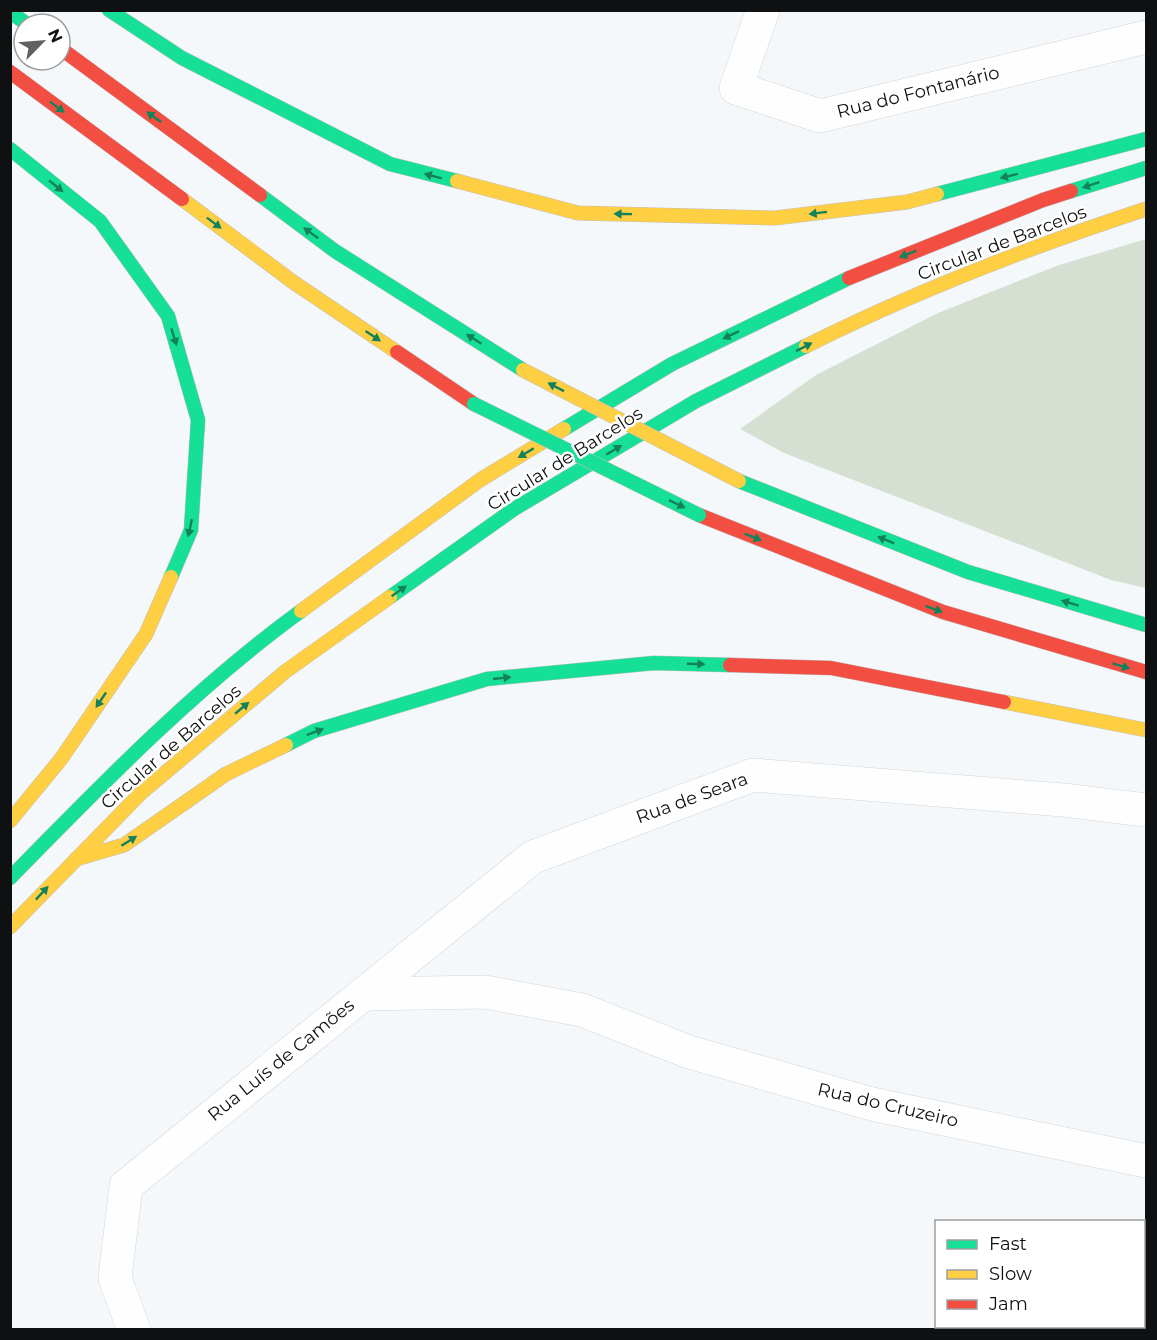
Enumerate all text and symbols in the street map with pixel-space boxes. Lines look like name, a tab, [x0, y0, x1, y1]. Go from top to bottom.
north arrow	[12, 12, 72, 72]
text: N	[44, 26, 66, 46]
street label: Rua do Fontanário	[834, 61, 1002, 123]
one-way arrow	[50, 100, 65, 112]
one-way arrow	[146, 111, 162, 123]
one-way arrow	[424, 170, 442, 180]
one-way arrow	[1000, 171, 1018, 181]
one-way arrow	[48, 179, 64, 192]
one-way arrow	[1082, 181, 1100, 190]
street label: Circular de Barcelos	[915, 201, 1090, 285]
one-way arrow	[808, 208, 827, 218]
one-way arrow	[614, 210, 633, 219]
one-way arrow	[206, 217, 221, 229]
one-way arrow	[303, 227, 319, 239]
one-way arrow	[899, 249, 917, 259]
one-way arrow	[170, 328, 179, 346]
one-way arrow	[365, 330, 381, 341]
one-way arrow	[723, 331, 740, 340]
one-way arrow	[466, 334, 482, 345]
one-way arrow	[795, 342, 812, 352]
one-way arrow	[547, 382, 564, 392]
street label: Circular de Barcelos	[483, 402, 647, 516]
one-way arrow	[606, 444, 622, 455]
one-way arrow	[518, 447, 534, 458]
one-way arrow	[669, 500, 686, 509]
one-way arrow	[185, 519, 194, 538]
one-way arrow	[744, 532, 762, 542]
one-way arrow	[877, 534, 895, 544]
one-way arrow	[391, 586, 406, 598]
one-way arrow	[1061, 598, 1079, 607]
one-way arrow	[925, 604, 943, 614]
one-way arrow	[686, 659, 705, 668]
one-way arrow	[1112, 662, 1130, 671]
one-way arrow	[492, 673, 511, 683]
street label: Circular de Barcelos	[96, 680, 246, 814]
one-way arrow	[96, 692, 107, 708]
one-way arrow	[234, 702, 249, 715]
one-way arrow	[306, 727, 324, 737]
street label: Rua de Seara	[633, 768, 751, 828]
one-way arrow	[121, 835, 137, 846]
one-way arrow	[35, 886, 48, 901]
street label: Rua Luís de Camões	[203, 994, 359, 1126]
street label: Rua do Cruzeiro	[815, 1078, 961, 1132]
legend	[935, 1220, 1145, 1328]
text: Fast	[989, 1233, 1027, 1255]
text: Slow	[989, 1263, 1032, 1285]
text: Jam	[988, 1293, 1028, 1315]

